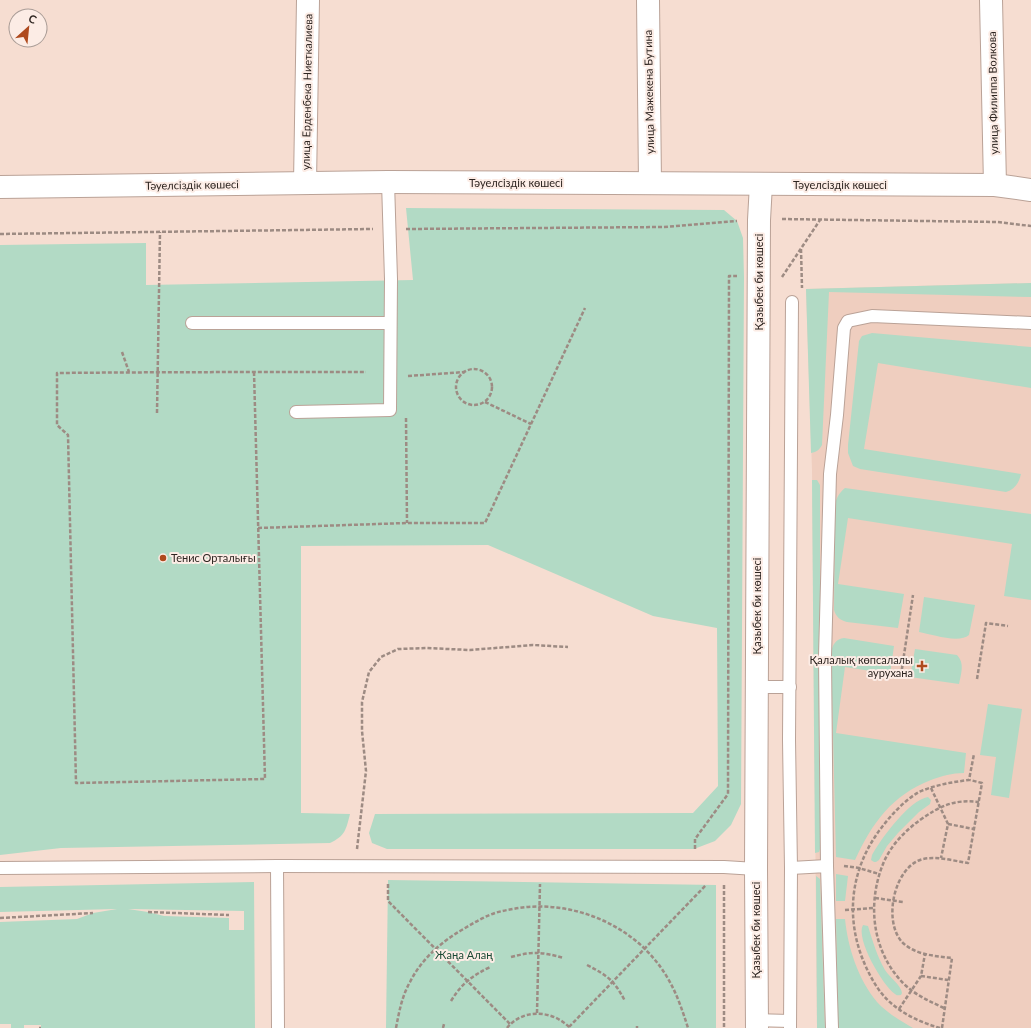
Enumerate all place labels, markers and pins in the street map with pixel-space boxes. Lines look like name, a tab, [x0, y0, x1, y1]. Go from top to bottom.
place label: Тенис Орталығы	[171, 551, 256, 564]
marker: Тенис Орталығы	[158, 553, 168, 563]
place label: Қалалық көпсалалы аурухана	[809, 653, 913, 679]
marker: Қалалық көпсалалы аурухана	[916, 660, 928, 672]

